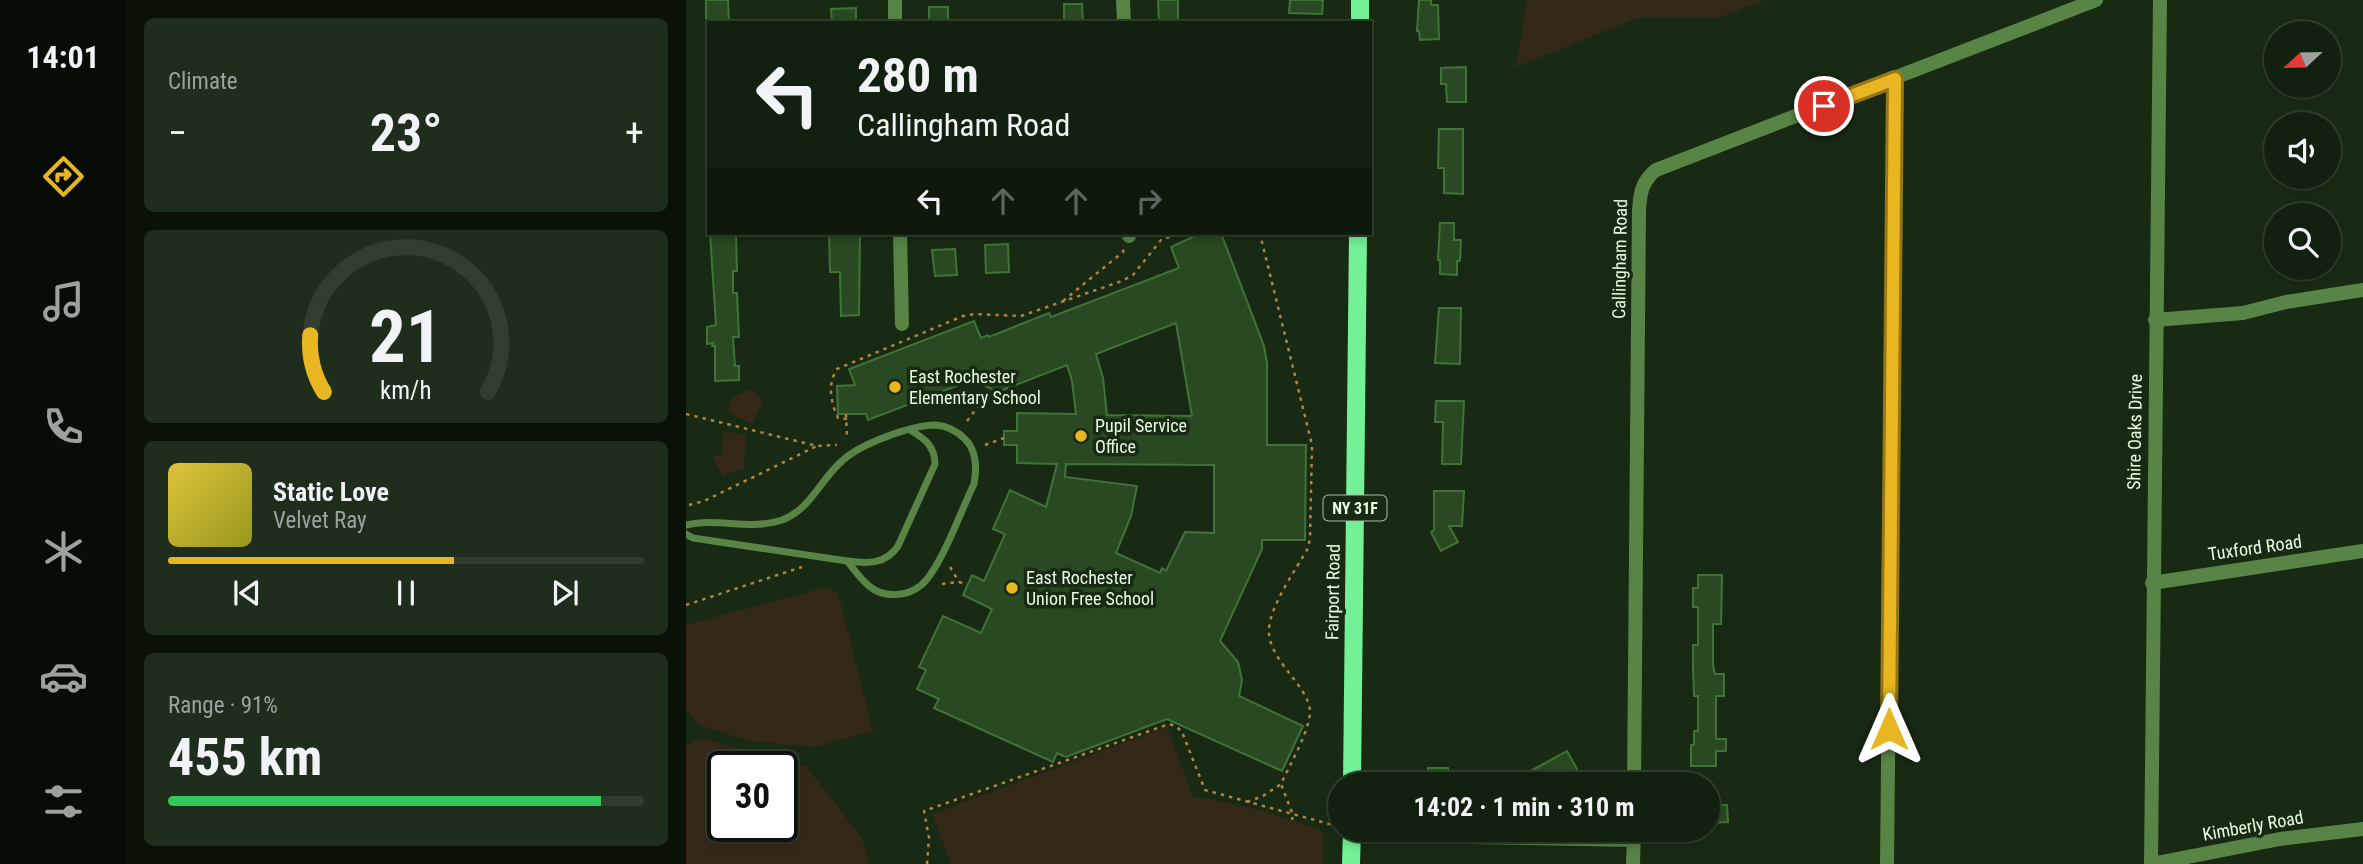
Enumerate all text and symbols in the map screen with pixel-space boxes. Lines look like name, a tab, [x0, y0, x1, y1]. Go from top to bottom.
north arrow	[2264, 21, 2342, 98]
map controls	[2264, 21, 2341, 280]
text: 14:01	[26, 38, 100, 76]
text: 280 m	[857, 47, 979, 104]
icon: left	[742, 49, 833, 140]
text: Climate	[168, 68, 238, 95]
pin	[1794, 76, 1854, 136]
icon: arrive	[1805, 87, 1843, 125]
text: 23°	[370, 103, 442, 164]
text: Callingham Road	[857, 106, 1070, 144]
text: −	[168, 111, 187, 155]
text: +	[625, 111, 644, 155]
button: sound	[2264, 112, 2341, 189]
icon: directions	[39, 152, 88, 201]
icon: left	[911, 182, 949, 220]
icon: ahead	[984, 182, 1022, 220]
icon: ahead	[1057, 182, 1095, 220]
icon: right	[1130, 182, 1168, 220]
street label: Callingham Road	[1608, 199, 1631, 319]
button: search	[2264, 203, 2341, 280]
icon: music	[39, 277, 88, 326]
text: 21	[369, 295, 443, 381]
place label: East Rochester Elementary School	[909, 366, 1041, 408]
street label: Shire Oaks Drive	[2123, 374, 2146, 490]
text: km/h	[380, 376, 432, 405]
marker: East Rochester Elementary School	[887, 379, 903, 395]
icon: phone	[39, 402, 88, 451]
place label: Pupil Service Office	[1095, 415, 1187, 457]
marker: Pupil Service Office	[1073, 428, 1089, 444]
text: Static Love	[273, 477, 389, 507]
road number: NY 31F	[1324, 495, 1386, 520]
text: Velvet Ray	[273, 507, 367, 534]
icon: climate	[39, 527, 88, 576]
street label: Tuxford Road	[2207, 531, 2303, 564]
street label: Fairport Road	[1321, 544, 1344, 640]
place label: East Rochester Union Free School	[1026, 567, 1154, 609]
icon: previous	[228, 574, 266, 612]
icon: pause	[387, 574, 425, 612]
icon: next	[546, 574, 584, 612]
marker: East Rochester Union Free School	[1004, 580, 1020, 596]
icon: car	[39, 652, 88, 701]
text: Range · 91%	[168, 692, 278, 719]
position arrow	[1852, 692, 1926, 766]
text: 455 km	[168, 727, 322, 788]
speed limit sign: 30	[707, 751, 798, 842]
icon: filters	[39, 777, 88, 826]
text: 14:02 · 1 min · 310 m	[1414, 792, 1634, 822]
street label: Kimberly Road	[2201, 806, 2305, 845]

